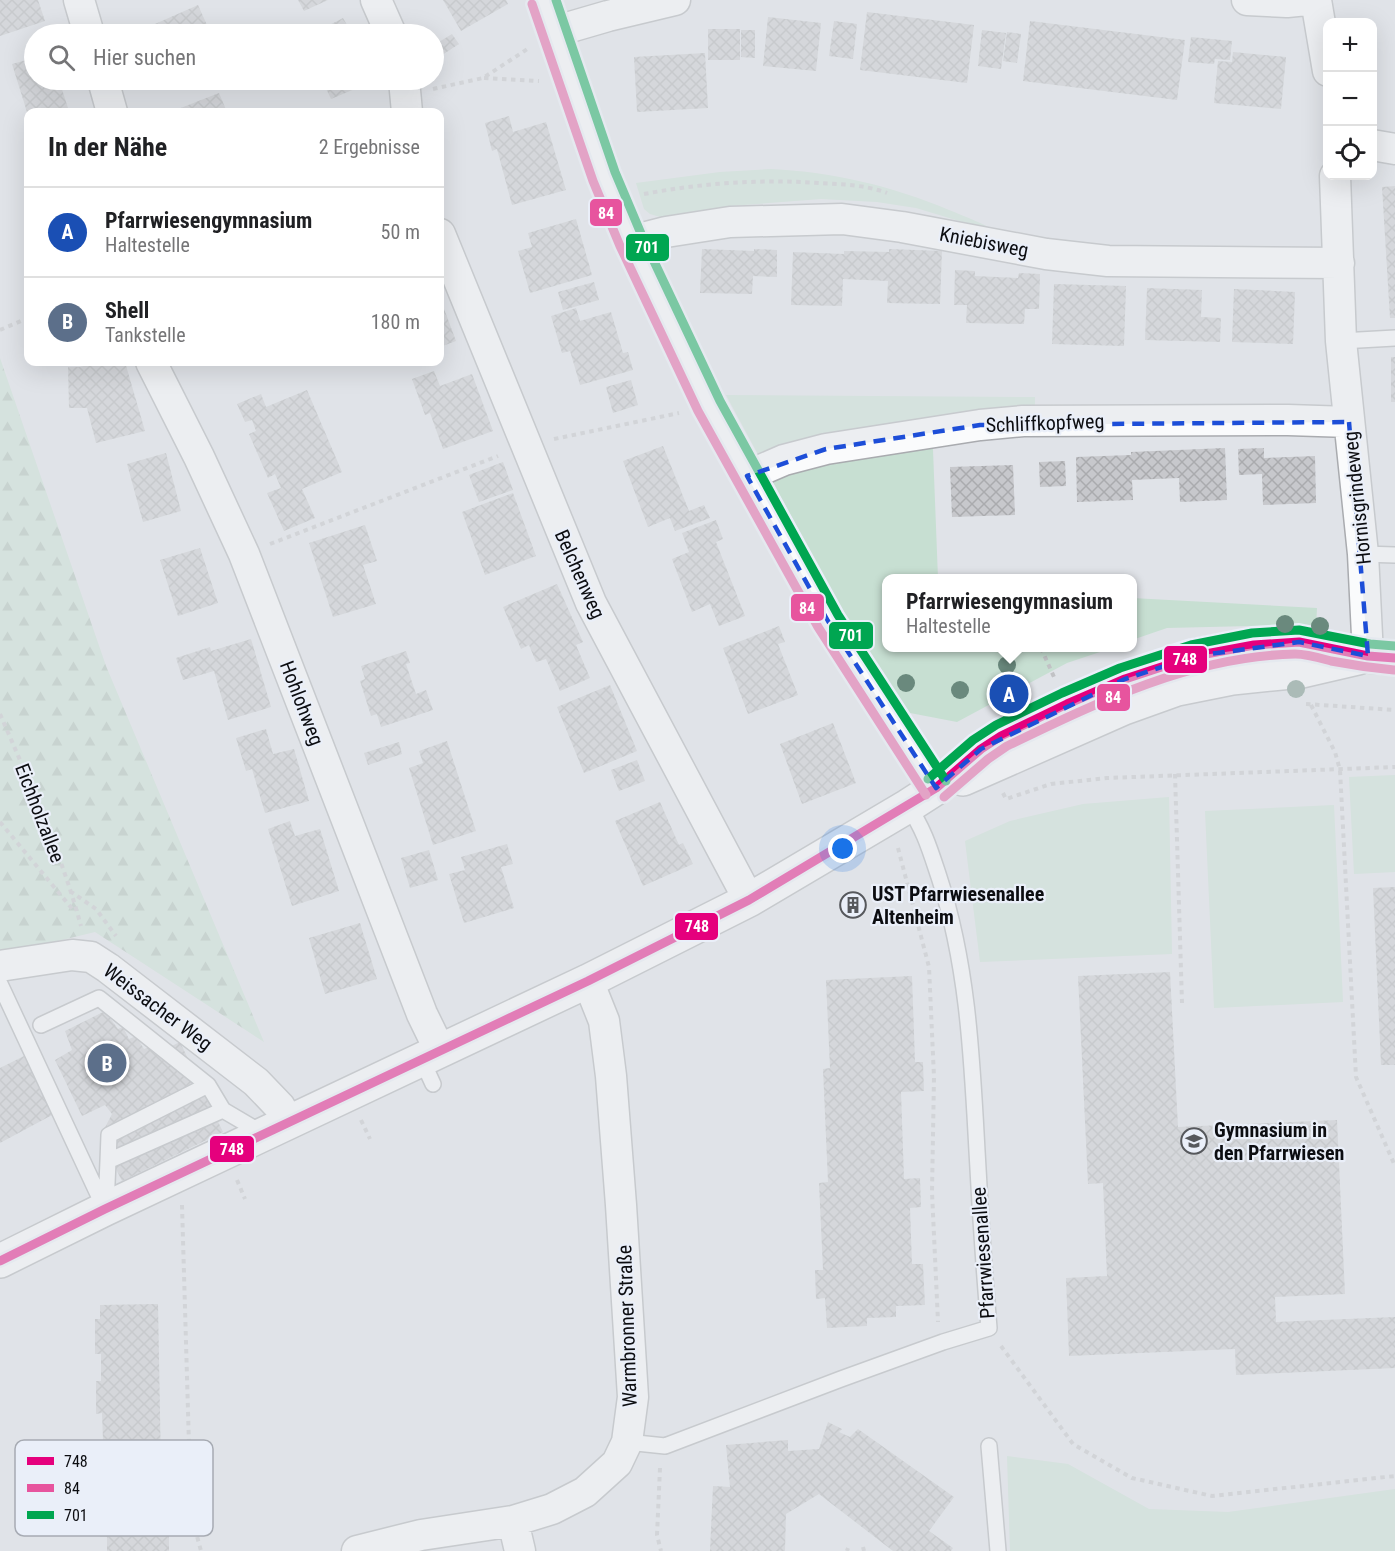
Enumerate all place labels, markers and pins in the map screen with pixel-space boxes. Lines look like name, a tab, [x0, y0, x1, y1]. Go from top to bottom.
pin: A	[990, 672, 1028, 716]
place label: UST Pfarrwiesenallee Altenheim	[872, 882, 1044, 929]
building icon: UST Pfarrwiesenallee Altenheim	[838, 890, 868, 920]
pin: B	[88, 1040, 126, 1086]
place label: Gymnasium in den Pfarrwiesen	[1214, 1118, 1344, 1165]
school or university icon: Gymnasium in den Pfarrwiesen	[1179, 1126, 1209, 1156]

